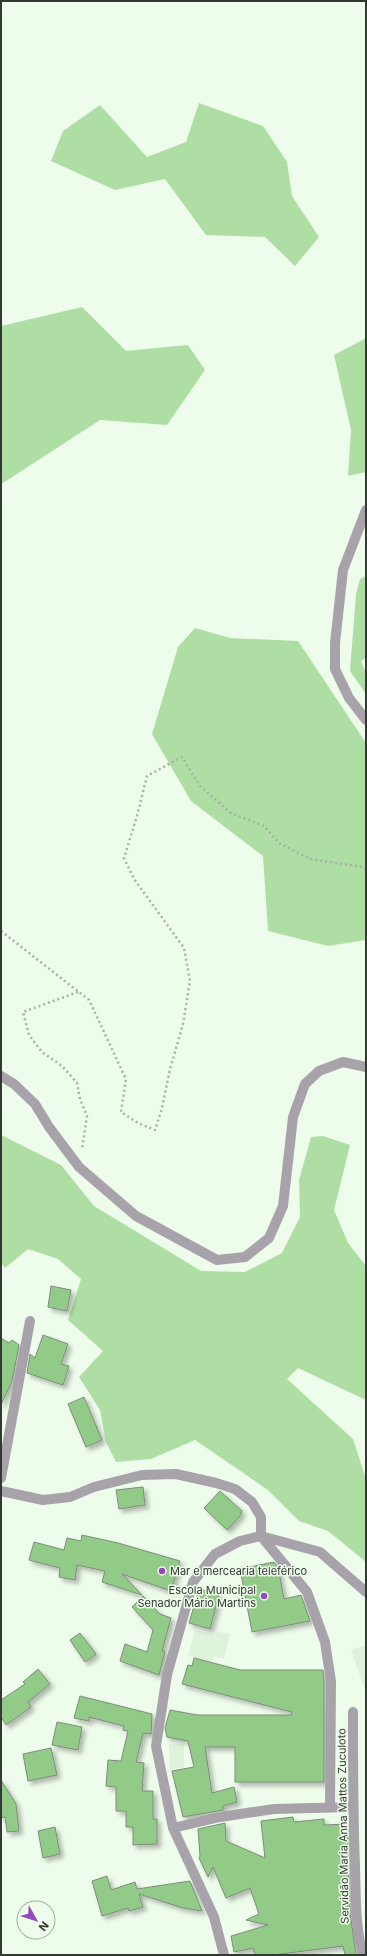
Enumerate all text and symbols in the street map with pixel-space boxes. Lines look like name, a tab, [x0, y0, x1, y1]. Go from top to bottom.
place label: Mar e mercearia teleférico	[170, 1564, 307, 1578]
marker: Mar e mercearia teleférico	[157, 1566, 167, 1576]
place label: Escola Municipal Senador Mário Martins	[138, 1583, 256, 1610]
marker: Escola Municipal Senador Mário Martins	[259, 1591, 269, 1601]
street label: Servidão Maria Anna Mattos Zuculoto	[334, 1728, 352, 1924]
north arrow	[16, 1900, 56, 1940]
text: N	[36, 1919, 52, 1934]

